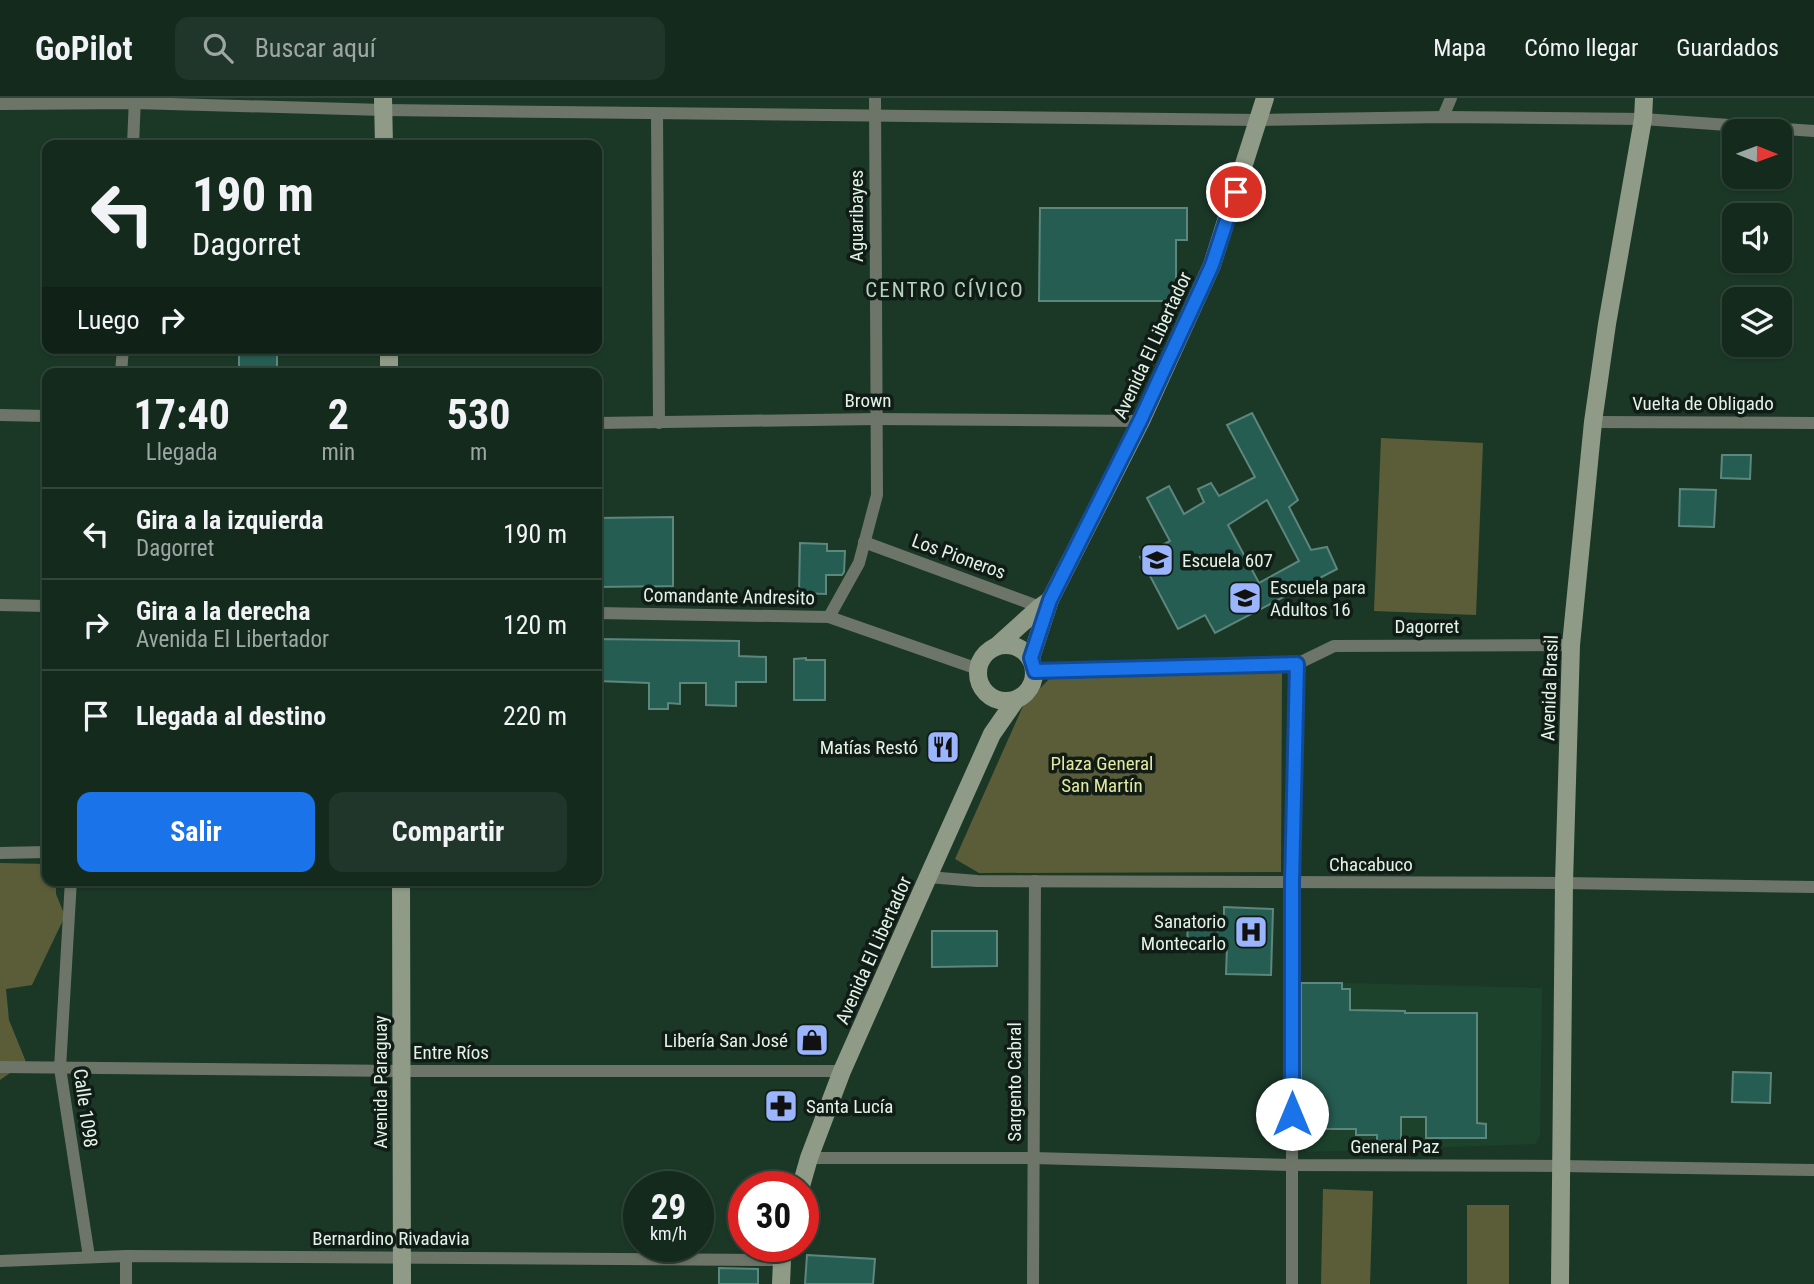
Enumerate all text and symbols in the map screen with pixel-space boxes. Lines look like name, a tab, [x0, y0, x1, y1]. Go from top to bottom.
search box	[175, 17, 665, 80]
text: GoPilot	[35, 29, 133, 68]
icon: search	[199, 29, 237, 67]
text: Buscar aquí	[255, 33, 376, 63]
text: Mapa	[1433, 34, 1486, 62]
text: Cómo llegar	[1524, 34, 1638, 62]
text: Guardados	[1676, 34, 1779, 62]
north arrow	[1722, 119, 1792, 189]
map controls	[1722, 119, 1792, 357]
pin	[1206, 162, 1266, 222]
text: 190 m	[192, 166, 314, 223]
icon: left	[77, 168, 168, 259]
street label: Aguaribayes	[845, 170, 868, 262]
icon: arrive	[1217, 173, 1255, 211]
button: sound	[1722, 203, 1792, 273]
text: Dagorret	[192, 225, 301, 263]
street label: Avenida El Libertador	[1108, 268, 1197, 422]
district label: CENTRO CÍVICO	[865, 278, 1025, 302]
button: layers	[1722, 287, 1792, 357]
icon: right	[153, 301, 191, 339]
text: Luego	[77, 305, 139, 335]
street label: Brown	[844, 389, 892, 412]
text: 17:40	[134, 390, 230, 439]
text: 2	[328, 390, 349, 439]
text: 530	[447, 390, 510, 439]
street label: Vuelta de Obligado	[1632, 392, 1774, 415]
text: Llegada	[146, 439, 218, 466]
text: min	[321, 439, 355, 466]
text: m	[470, 439, 487, 466]
text: Gira a la izquierda	[136, 505, 324, 535]
icon: left	[77, 515, 115, 553]
text: 190 m	[503, 519, 567, 549]
street label: Los Pioneros	[909, 529, 1009, 584]
text: Dagorret	[136, 535, 214, 562]
school or university icon: Escuela 607	[1138, 541, 1176, 579]
place label: Escuela 607	[1182, 549, 1273, 572]
place label: Escuela para Adultos 16	[1270, 576, 1366, 621]
school or university icon: Escuela para Adultos 16	[1226, 579, 1264, 617]
street label: Comandante Andresito	[643, 584, 815, 609]
text: Gira a la derecha	[136, 596, 310, 626]
icon: right	[77, 606, 115, 644]
text: 120 m	[503, 610, 567, 640]
street label: Dagorret	[1395, 615, 1459, 638]
text: Avenida El Libertador	[136, 626, 329, 653]
street label: Avenida Brasil	[1536, 635, 1563, 741]
icon: arrive	[77, 697, 115, 735]
text: Llegada al destino	[136, 701, 326, 731]
text: 220 m	[503, 701, 567, 731]
restaurant icon: Matías Restó	[924, 728, 962, 766]
place label: Matías Restó	[820, 736, 918, 759]
park label: Plaza General San Martín	[1051, 752, 1153, 797]
button: Salir	[77, 792, 315, 872]
button: Compartir	[329, 792, 567, 872]
street label: Chacabuco	[1329, 853, 1413, 876]
street label: Avenida El Libertador	[831, 873, 916, 1028]
place label: Sanatorio Montecarlo	[1141, 910, 1226, 955]
hospital icon: Sanatorio Montecarlo	[1232, 913, 1270, 951]
street label: Avenida Paraguay	[369, 1015, 392, 1149]
shop icon: Libería San José	[793, 1021, 831, 1059]
street label: Sargento Cabral	[1003, 1022, 1026, 1142]
place label: Libería San José	[664, 1029, 788, 1052]
street label: Entre Ríos	[413, 1041, 489, 1064]
street label: Calle 1098	[69, 1067, 102, 1149]
position arrow	[1255, 1077, 1329, 1151]
pharmacy icon: Santa Lucía	[762, 1087, 800, 1125]
place label: Santa Lucía	[806, 1095, 893, 1118]
street label: General Paz	[1350, 1135, 1440, 1158]
speed limit sign: 30	[728, 1171, 819, 1262]
text: 29	[651, 1187, 686, 1228]
text: km/h	[650, 1223, 687, 1244]
street label: Bernardino Rivadavia	[312, 1227, 470, 1250]

